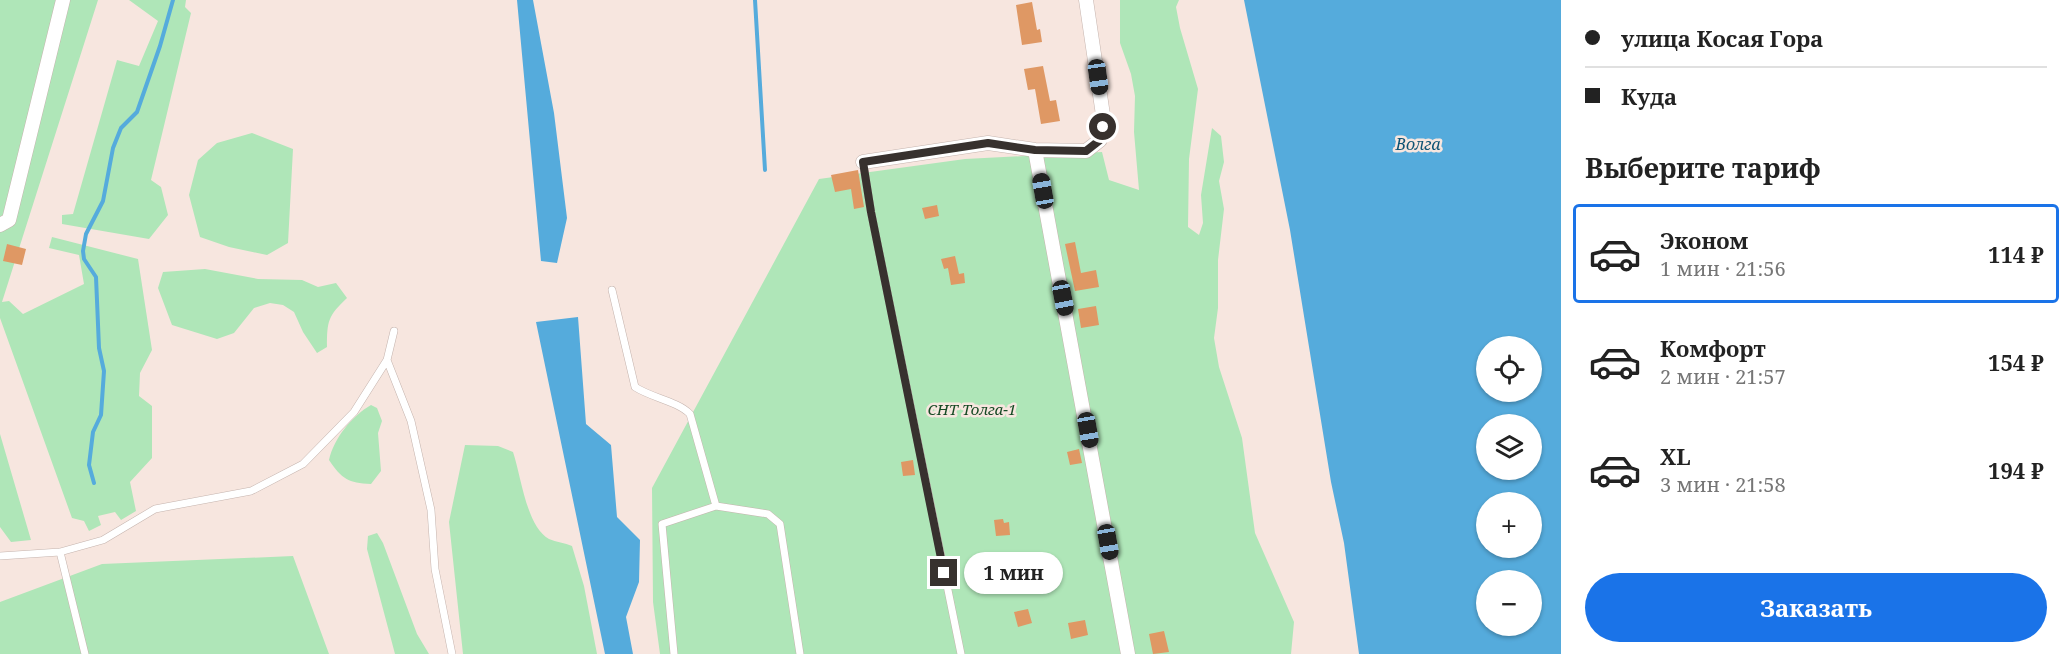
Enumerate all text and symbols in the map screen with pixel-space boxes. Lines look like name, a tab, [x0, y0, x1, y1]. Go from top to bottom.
text: улица Косая Гора	[1621, 23, 1823, 53]
car	[1087, 58, 1109, 96]
text: Куда	[1621, 81, 1677, 111]
route start	[1089, 113, 1116, 140]
water label: Волга	[1394, 133, 1441, 155]
text: Выберите тариф	[1585, 149, 1821, 186]
car	[1031, 172, 1055, 210]
text: Эконом	[1660, 225, 1748, 255]
icon: car	[1588, 227, 1642, 281]
text: 114 ₽	[1988, 239, 2044, 269]
text: 1 мин · 21:56	[1660, 255, 1786, 282]
car	[1051, 279, 1075, 317]
text: Комфорт	[1660, 333, 1766, 363]
icon: car	[1588, 335, 1642, 389]
map controls	[1476, 336, 1542, 636]
button: locate	[1476, 336, 1542, 402]
text: 154 ₽	[1988, 347, 2044, 377]
text: 2 мин · 21:57	[1660, 363, 1786, 390]
park label: СНТ Толга-1	[928, 399, 1016, 419]
car	[1076, 411, 1100, 449]
button: layers	[1476, 414, 1542, 480]
text: XL	[1660, 441, 1691, 471]
icon: car	[1588, 443, 1642, 497]
text: 194 ₽	[1988, 455, 2044, 485]
text: 3 мин · 21:58	[1660, 471, 1786, 498]
button: +	[1476, 492, 1542, 558]
car	[1096, 523, 1120, 561]
callout: 1 мин	[965, 552, 1064, 594]
route end	[930, 559, 957, 586]
text: 1 мин	[983, 559, 1044, 586]
button: −	[1476, 570, 1542, 636]
button: Заказать	[1585, 573, 2047, 642]

